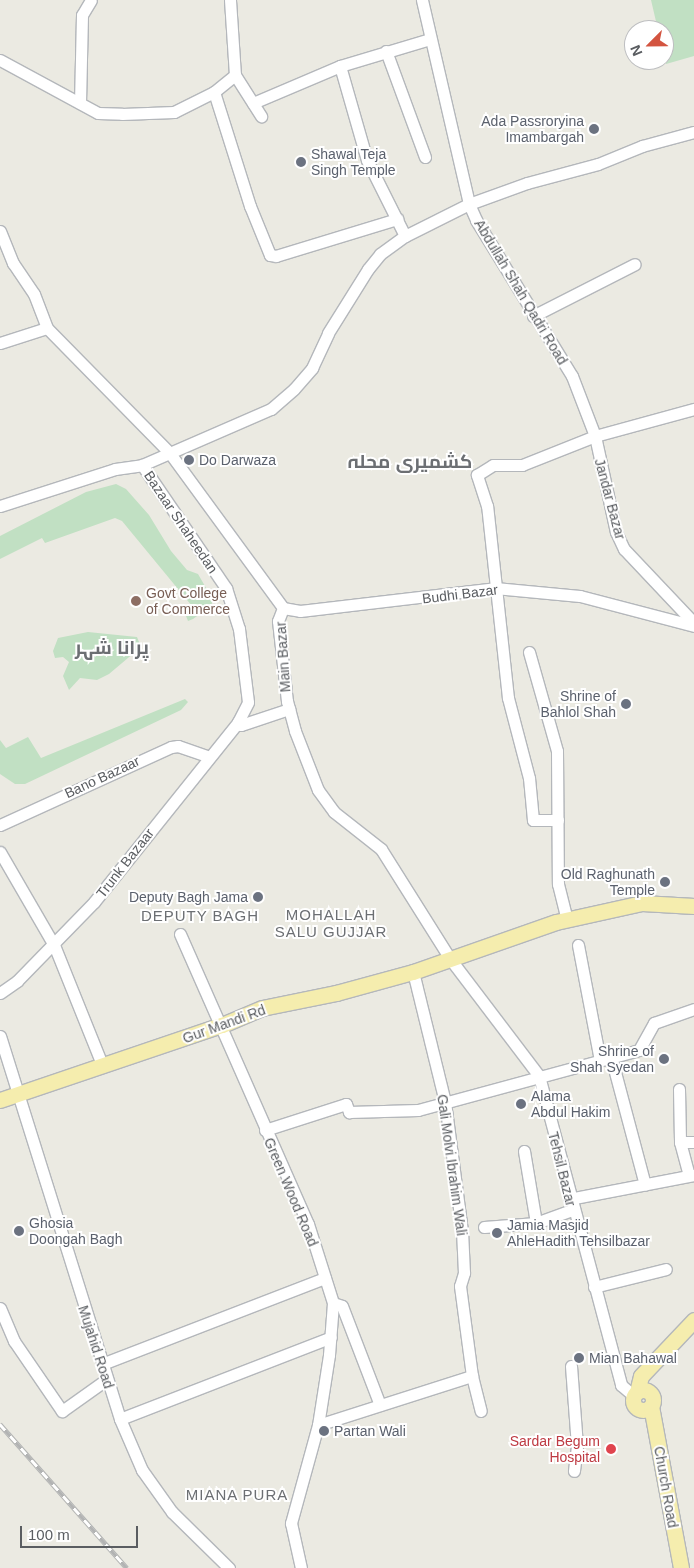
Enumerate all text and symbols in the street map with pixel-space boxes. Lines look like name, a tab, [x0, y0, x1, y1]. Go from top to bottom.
north arrow	[624, 20, 674, 70]
text: N	[627, 43, 645, 58]
place label: Ada Passroryina Imambargah	[481, 113, 584, 146]
marker: Ada Passroryina Imambargah	[588, 123, 600, 135]
place label: Shawal Teja Singh Temple	[311, 146, 396, 178]
marker: Shawal Teja Singh Temple	[295, 156, 307, 168]
street label: Abdullah Shah Qadri Road	[471, 216, 571, 368]
district label: کشمیری محلہ	[348, 451, 472, 473]
place label: Do Darwaza	[199, 452, 276, 468]
marker: Do Darwaza	[183, 454, 195, 466]
street label: Jandar Bazar	[591, 457, 629, 541]
street label: Bazaar Shaheedan	[141, 468, 221, 576]
street label: Budhi Bazar	[421, 581, 499, 607]
place label: Govt College of Commerce	[146, 585, 230, 618]
marker: Govt College of Commerce	[130, 595, 142, 607]
street label: Main Bazar	[272, 621, 294, 693]
district label: پرانا شہر	[75, 637, 149, 659]
place label: Shrine of Bahlol Shah	[540, 688, 616, 720]
marker: Shrine of Bahlol Shah	[620, 698, 632, 710]
street label: Bano Bazaar	[62, 752, 142, 802]
street label: Trunk Bazaar	[93, 825, 157, 901]
place label: Old Raghunath Temple	[561, 866, 655, 899]
marker: Old Raghunath Temple	[659, 876, 671, 888]
place label: Deputy Bagh Jama	[129, 889, 248, 905]
marker: Deputy Bagh Jama	[252, 891, 264, 903]
district label: MOHALLAH SALU GUJJAR	[273, 905, 389, 940]
district label: DEPUTY BAGH	[139, 907, 261, 925]
street label: Gur Mandi Rd	[180, 1001, 268, 1047]
place label: Shrine of Shah Syedan	[570, 1043, 654, 1076]
marker: Shrine of Shah Syedan	[658, 1053, 670, 1065]
place label: Alama Abdul Hakim	[531, 1088, 610, 1120]
street label: Gali Molvi Ibrahim Wali	[434, 1093, 470, 1237]
marker: Alama Abdul Hakim	[515, 1098, 527, 1110]
street label: Tehsil Bazar	[545, 1130, 579, 1208]
street label: Green Wood Road	[261, 1135, 321, 1249]
place label: Ghosia Doongah Bagh	[29, 1215, 122, 1248]
place label: Jamia Masjid AhleHadith Tehsilbazar	[507, 1217, 650, 1250]
marker: Ghosia Doongah Bagh	[13, 1225, 25, 1237]
marker: Jamia Masjid AhleHadith Tehsilbazar	[491, 1227, 503, 1239]
street label: Mujahid Road	[75, 1303, 117, 1391]
place label: Mian Bahawal	[589, 1350, 677, 1366]
marker: Mian Bahawal	[573, 1352, 585, 1364]
place label: Partan Wali	[334, 1423, 406, 1439]
marker: Partan Wali	[318, 1425, 330, 1437]
place label: Sardar Begum Hospital	[510, 1433, 600, 1465]
marker: Sardar Begum Hospital	[604, 1442, 618, 1456]
street label: Church Road	[651, 1445, 681, 1529]
district label: MIANA PURA	[184, 1486, 290, 1504]
scale bar	[22, 1516, 140, 1548]
text: 100 m	[28, 1526, 70, 1543]

